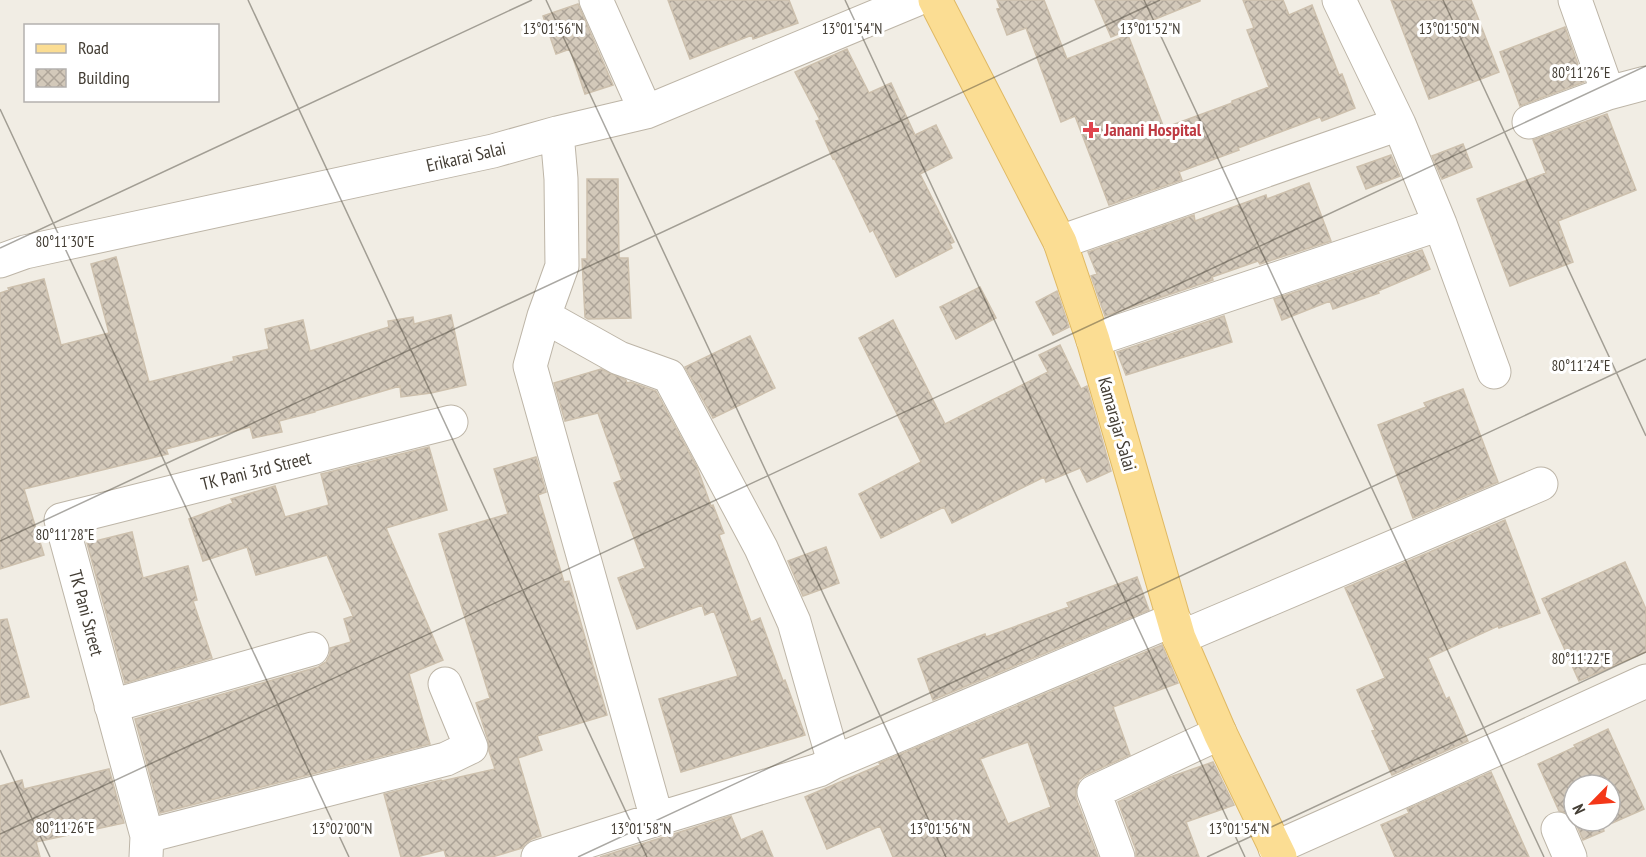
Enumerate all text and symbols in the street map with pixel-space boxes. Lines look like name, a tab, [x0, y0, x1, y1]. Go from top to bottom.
text: 13°01'56"N	[523, 19, 583, 38]
text: 13°01'54"N	[822, 19, 882, 38]
text: 13°01'52"N	[1120, 19, 1180, 38]
text: 13°01'50"N	[1419, 19, 1479, 38]
legend	[24, 24, 219, 102]
text: Road	[78, 36, 109, 59]
text: 80°11'26"E	[1551, 63, 1611, 82]
text: Building	[78, 66, 130, 89]
place label: Janani Hospital	[1103, 118, 1202, 141]
marker: Janani Hospital	[1082, 121, 1100, 139]
street label: Erikarai Salai	[424, 136, 508, 177]
text: 80°11'30"E	[35, 232, 95, 251]
text: 80°11'24"E	[1551, 356, 1611, 375]
street label: Kamarajar Salai	[1093, 374, 1142, 474]
street label: TK Pani 3rd Street	[198, 446, 313, 495]
text: 80°11'28"E	[35, 525, 95, 544]
street label: TK Pani Street	[64, 567, 109, 658]
text: 80°11'22"E	[1551, 649, 1611, 668]
north arrow	[1562, 773, 1622, 833]
text: N	[1568, 801, 1589, 817]
text: 80°11'26"E	[35, 818, 95, 837]
text: 13°02'00"N	[312, 819, 372, 838]
text: 13°01'58"N	[611, 819, 671, 838]
text: 13°01'56"N	[910, 819, 970, 838]
text: 13°01'54"N	[1209, 819, 1269, 838]

